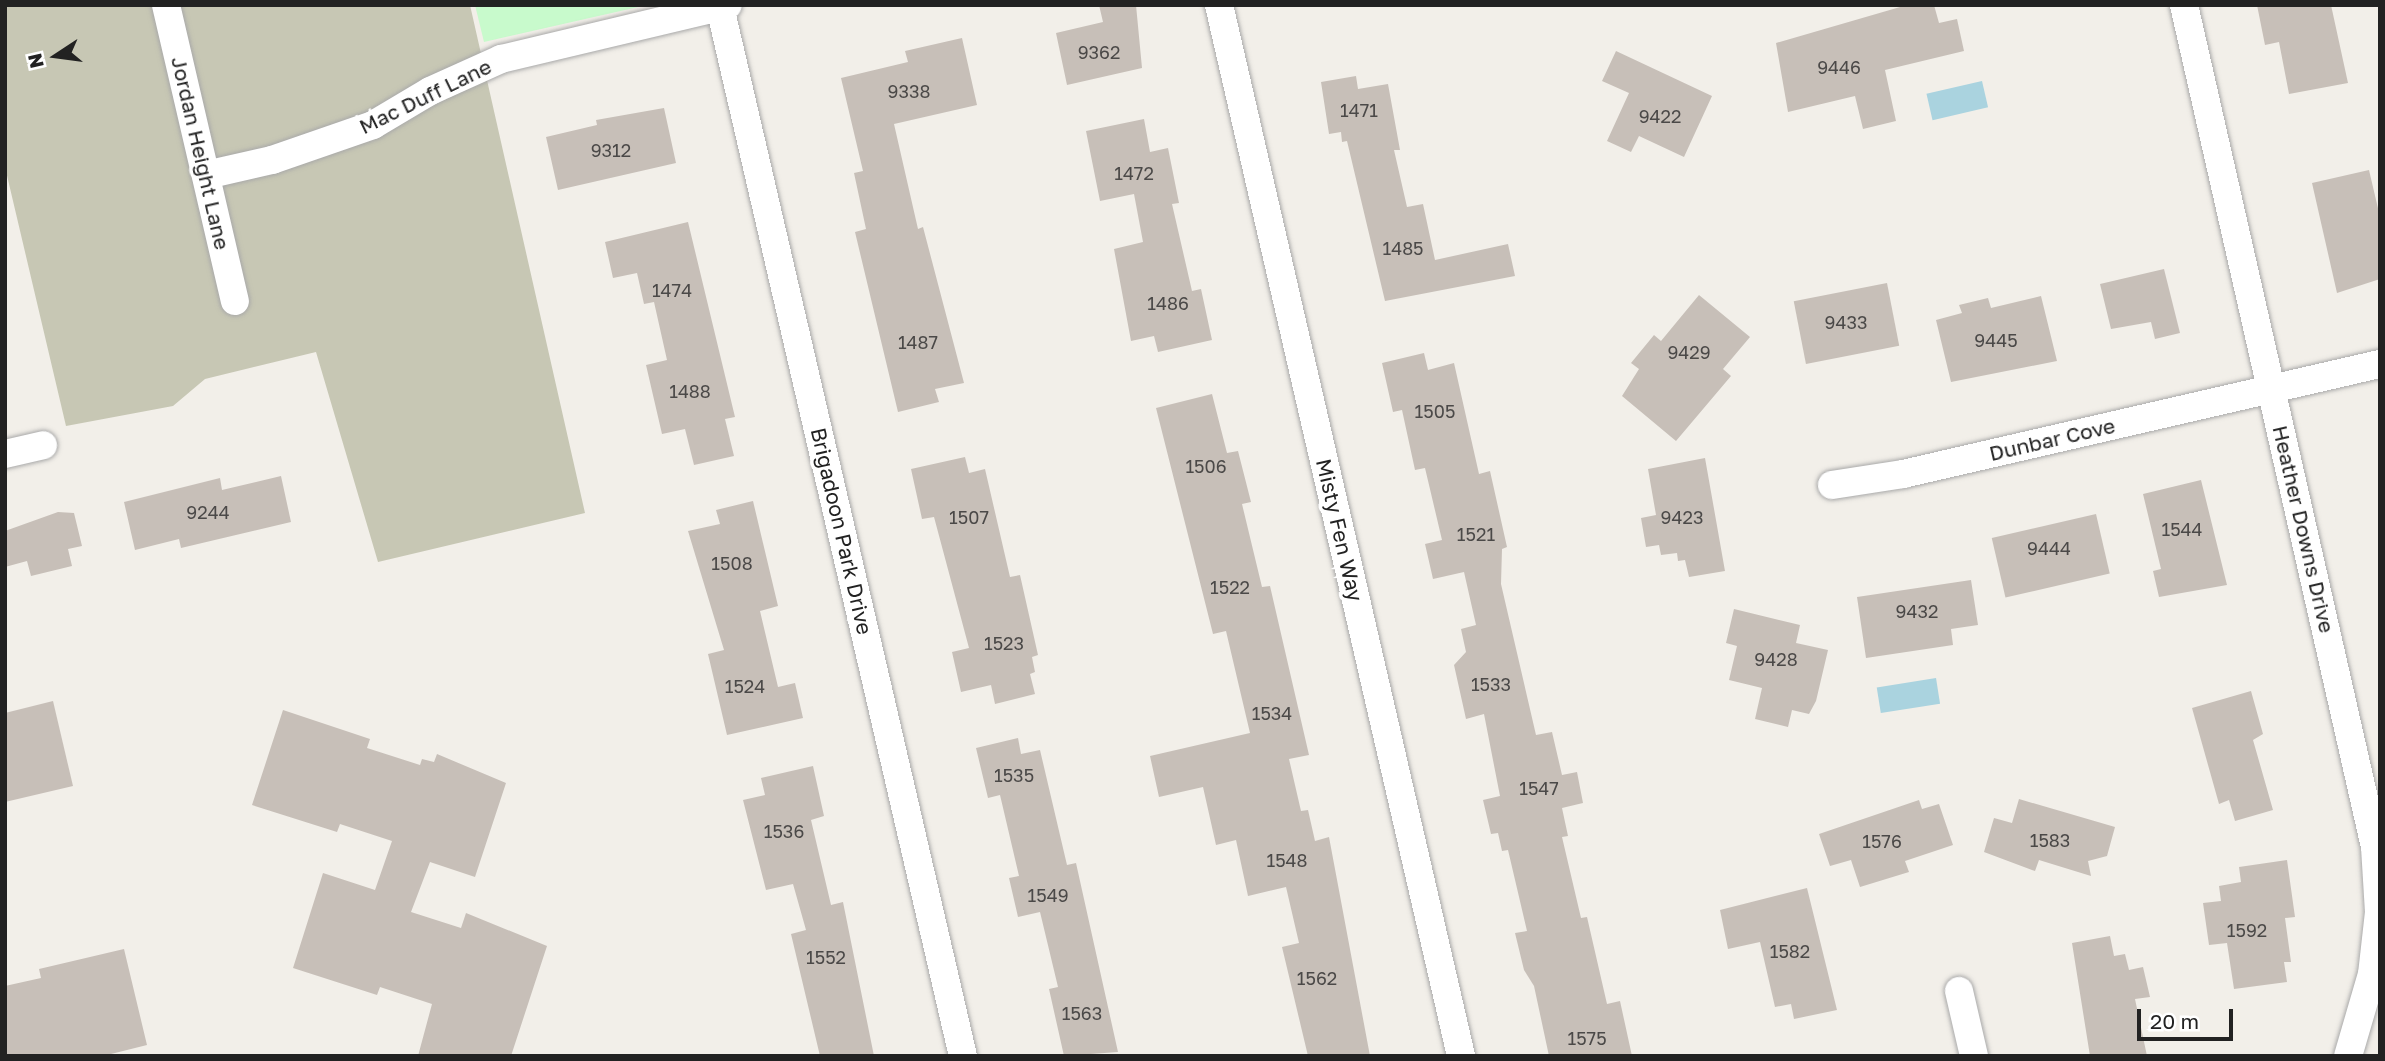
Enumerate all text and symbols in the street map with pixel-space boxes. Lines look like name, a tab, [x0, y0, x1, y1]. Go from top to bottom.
north arrow	[21, 21, 91, 91]
house number: 9362	[1078, 41, 1120, 63]
text: N	[22, 51, 48, 70]
street label: Mac Duff Lane	[355, 53, 495, 139]
street label: Jordan Height Lane	[167, 54, 235, 252]
house number: 9446	[1817, 56, 1861, 78]
house number: 9338	[888, 80, 930, 102]
house number: 1471	[1340, 99, 1378, 121]
house number: 9422	[1639, 105, 1681, 127]
house number: 9312	[591, 139, 631, 161]
house number: 1472	[1114, 162, 1154, 184]
house number: 1485	[1382, 237, 1424, 259]
house number: 1474	[652, 279, 692, 301]
house number: 1486	[1147, 292, 1189, 314]
house number: 9433	[1825, 311, 1867, 333]
house number: 9445	[1974, 329, 2018, 351]
house number: 1487	[898, 331, 938, 353]
house number: 9429	[1667, 341, 1711, 363]
house number: 1488	[669, 380, 711, 402]
house number: 1505	[1415, 400, 1455, 422]
street label: Dunbar Cove	[1987, 412, 2117, 466]
street label: Heather Downs Drive	[2268, 423, 2340, 635]
street label: Brigadoon Park Drive	[806, 425, 878, 637]
house number: 1506	[1185, 455, 1227, 477]
street label: Misty Fen Way	[1311, 456, 1369, 604]
house number: 9244	[186, 501, 230, 523]
house number: 1507	[949, 506, 989, 528]
house number: 9423	[1661, 506, 1703, 528]
house number: 1544	[2161, 518, 2203, 540]
house number: 1521	[1457, 523, 1495, 545]
house number: 9444	[2027, 537, 2071, 559]
house number: 1508	[711, 552, 753, 574]
house number: 1522	[1210, 576, 1250, 598]
house number: 9432	[1896, 600, 1938, 622]
house number: 1523	[984, 632, 1024, 654]
house number: 9428	[1754, 648, 1798, 670]
house number: 1533	[1471, 673, 1511, 695]
house number: 1524	[725, 675, 765, 697]
house number: 1534	[1252, 702, 1292, 724]
house number: 1535	[994, 764, 1034, 786]
house number: 1547	[1519, 777, 1559, 799]
house number: 1536	[764, 820, 804, 842]
house number: 1583	[2030, 829, 2070, 851]
house number: 1576	[1862, 830, 1902, 852]
house number: 1548	[1266, 849, 1308, 871]
house number: 1549	[1027, 884, 1069, 906]
house number: 1592	[2227, 919, 2267, 941]
house number: 1582	[1770, 940, 1810, 962]
house number: 1552	[806, 946, 846, 968]
house number: 1562	[1297, 967, 1337, 989]
scale bar	[2140, 995, 2236, 1038]
house number: 1563	[1062, 1002, 1102, 1024]
text: 20 m	[2150, 1008, 2199, 1034]
house number: 1575	[1567, 1027, 1607, 1049]

